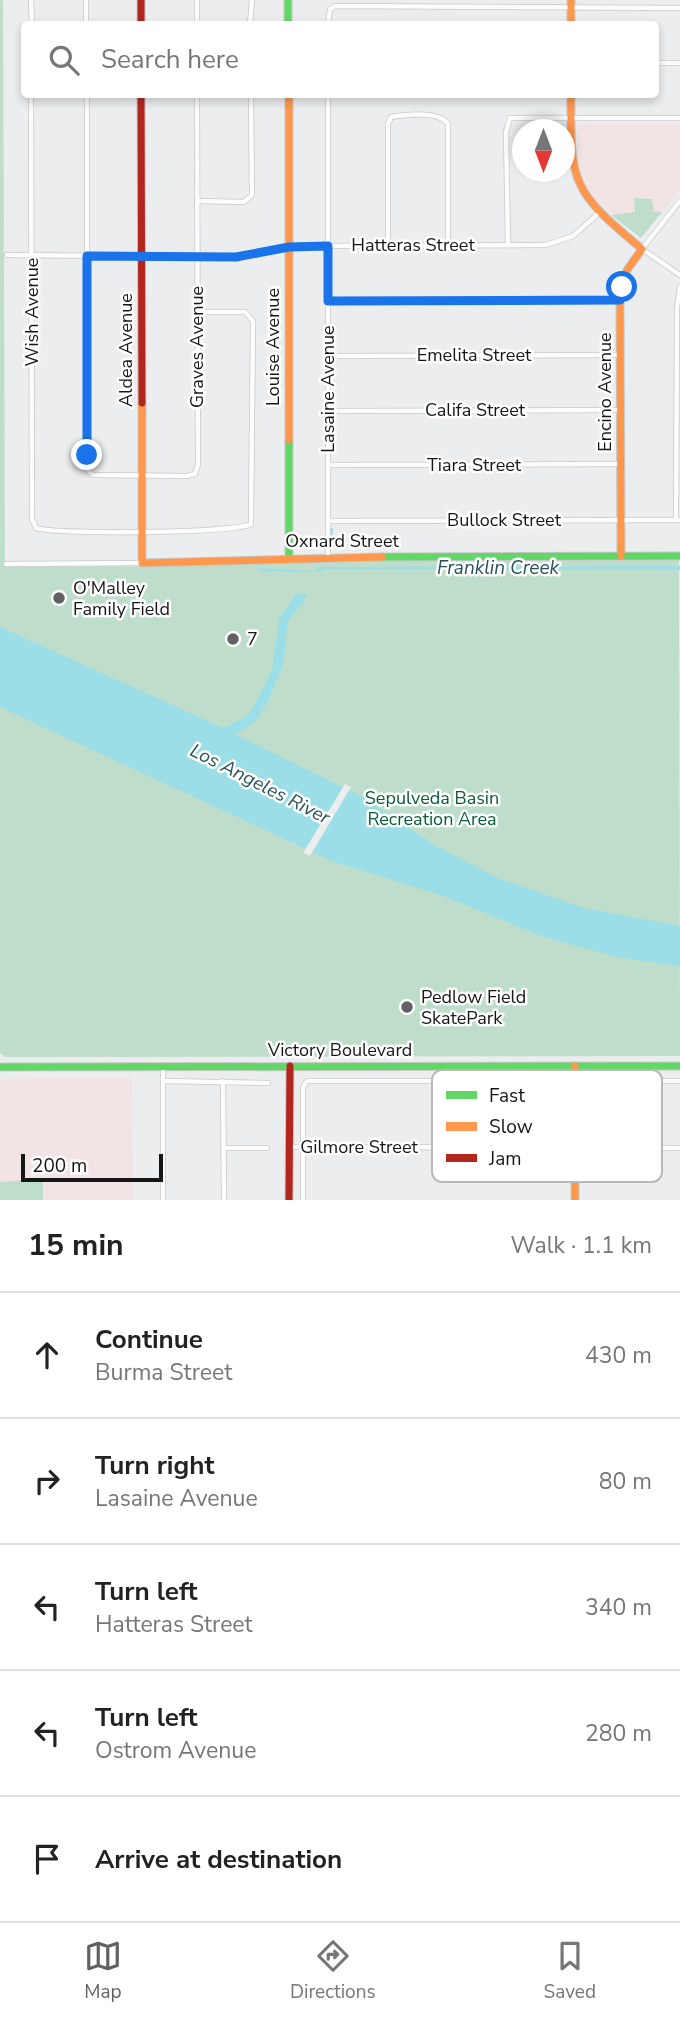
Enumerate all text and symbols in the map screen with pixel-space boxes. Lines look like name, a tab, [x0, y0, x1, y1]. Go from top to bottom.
search box	[21, 21, 659, 98]
icon: search	[45, 41, 83, 79]
text: Search here	[101, 42, 239, 77]
north arrow	[512, 119, 575, 182]
street label: Hatteras Street	[351, 233, 475, 257]
street label: Wish Avenue	[20, 258, 44, 366]
route start	[606, 271, 637, 302]
street label: Graves Avenue	[185, 286, 209, 408]
street label: Louise Avenue	[261, 288, 285, 406]
street label: Aldea Avenue	[114, 293, 138, 407]
street label: Lasaine Avenue	[316, 325, 340, 453]
street label: Encino Avenue	[593, 332, 617, 452]
street label: Emelita Street	[417, 343, 532, 367]
street label: Califa Street	[425, 398, 526, 422]
route end	[71, 439, 102, 470]
street label: Tiara Street	[427, 453, 522, 477]
street label: Bullock Street	[447, 508, 562, 532]
street label: Oxnard Street	[285, 529, 399, 553]
water label: Franklin Creek	[437, 555, 560, 581]
place label: O'Malley Family Field	[73, 576, 170, 621]
marker: O'Malley Family Field	[51, 590, 67, 606]
place label: 7	[247, 627, 258, 651]
marker: 7	[225, 631, 241, 647]
water label: Los Angeles River	[185, 737, 336, 831]
park label: Sepulveda Basin Recreation Area	[365, 786, 499, 831]
place label: Pedlow Field SkatePark	[421, 985, 526, 1030]
marker: Pedlow Field SkatePark	[399, 999, 415, 1015]
street label: Victory Boulevard	[267, 1038, 412, 1062]
legend	[432, 1070, 662, 1182]
text: Fast	[489, 1083, 525, 1109]
text: Slow	[489, 1114, 533, 1140]
street label: Gilmore Street	[300, 1135, 419, 1159]
text: Jam	[488, 1146, 522, 1172]
scale bar	[21, 1151, 163, 1183]
text: 200 m	[32, 1153, 87, 1179]
text: 15 min	[28, 1225, 124, 1266]
text: Walk · 1.1 km	[510, 1230, 652, 1261]
text: Continue	[95, 1322, 203, 1357]
icon: ahead	[28, 1336, 66, 1374]
text: 430 m	[585, 1340, 652, 1371]
text: Burma Street	[95, 1357, 232, 1388]
text: Turn right	[95, 1448, 214, 1483]
icon: right	[28, 1462, 66, 1500]
text: 80 m	[599, 1466, 652, 1497]
text: Lasaine Avenue	[95, 1483, 258, 1514]
text: Turn left	[95, 1574, 198, 1609]
icon: left	[28, 1588, 66, 1626]
text: 340 m	[585, 1592, 652, 1623]
text: Hatteras Street	[95, 1609, 253, 1640]
text: Turn left	[95, 1700, 198, 1735]
icon: left	[28, 1714, 66, 1752]
text: 280 m	[585, 1718, 652, 1749]
text: Ostrom Avenue	[95, 1735, 256, 1766]
icon: arrive	[28, 1840, 66, 1878]
text: Arrive at destination	[95, 1842, 342, 1877]
tab: Map	[84, 1937, 122, 2005]
tab: Directions	[290, 1937, 376, 2005]
tab: Saved	[544, 1937, 596, 2005]

